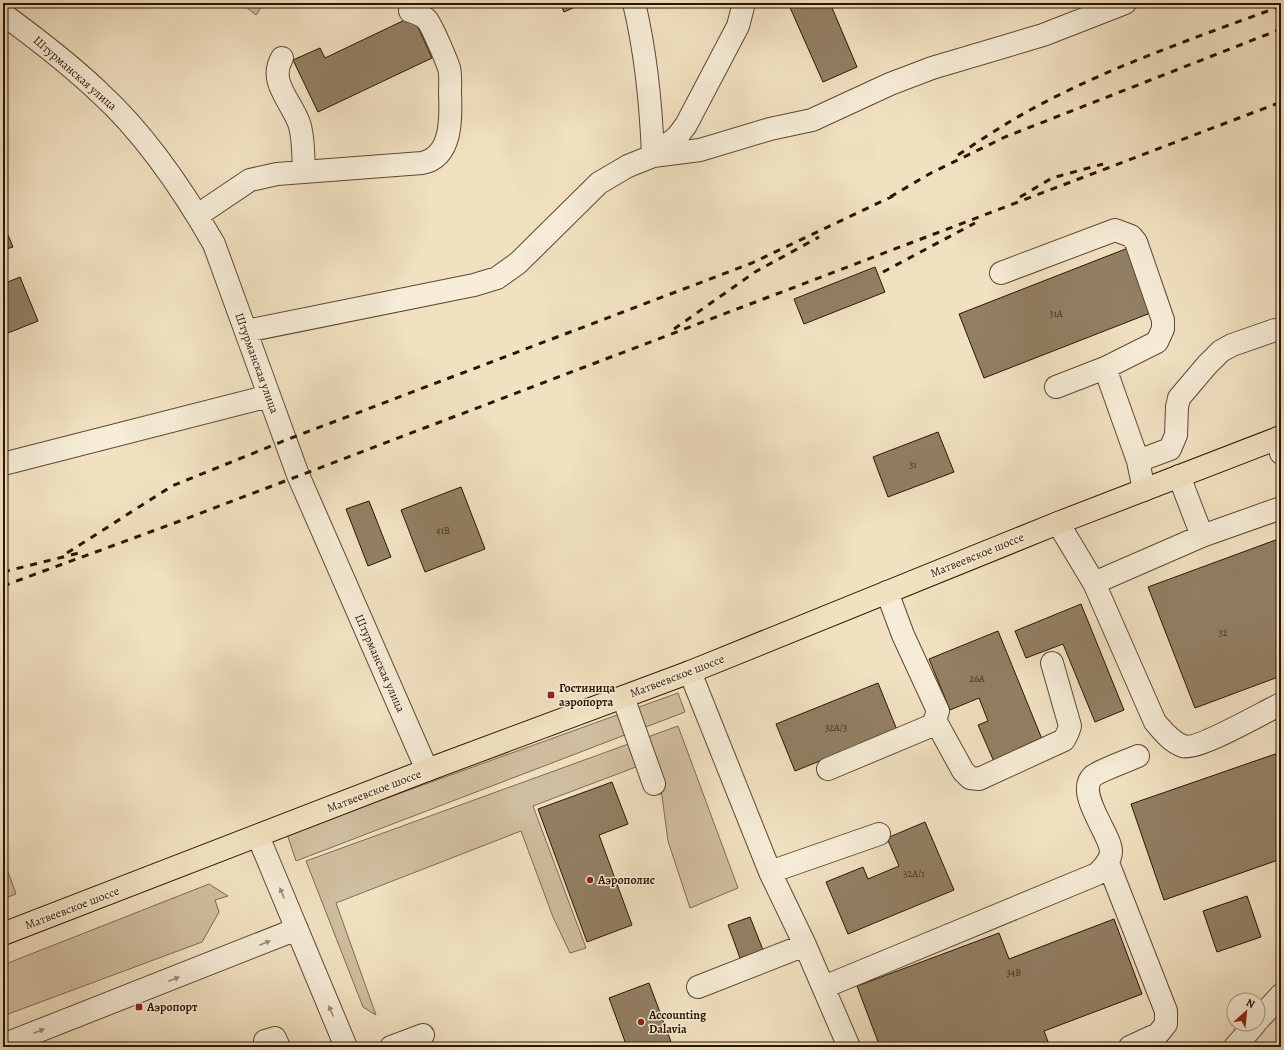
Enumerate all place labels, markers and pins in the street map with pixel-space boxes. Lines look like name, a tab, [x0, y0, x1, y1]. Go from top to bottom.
place label: Гостиница аэропорта	[559, 680, 615, 710]
marker: Гостиница аэропорта	[546, 690, 556, 700]
place label: Аэрополис	[597, 872, 655, 888]
marker: Аэрополис	[585, 875, 595, 885]
place label: Аэропорт	[146, 999, 198, 1015]
marker: Аэропорт	[134, 1002, 144, 1012]
place label: Accounting Dalavia	[648, 1007, 707, 1037]
marker: Accounting Dalavia	[636, 1017, 646, 1027]

